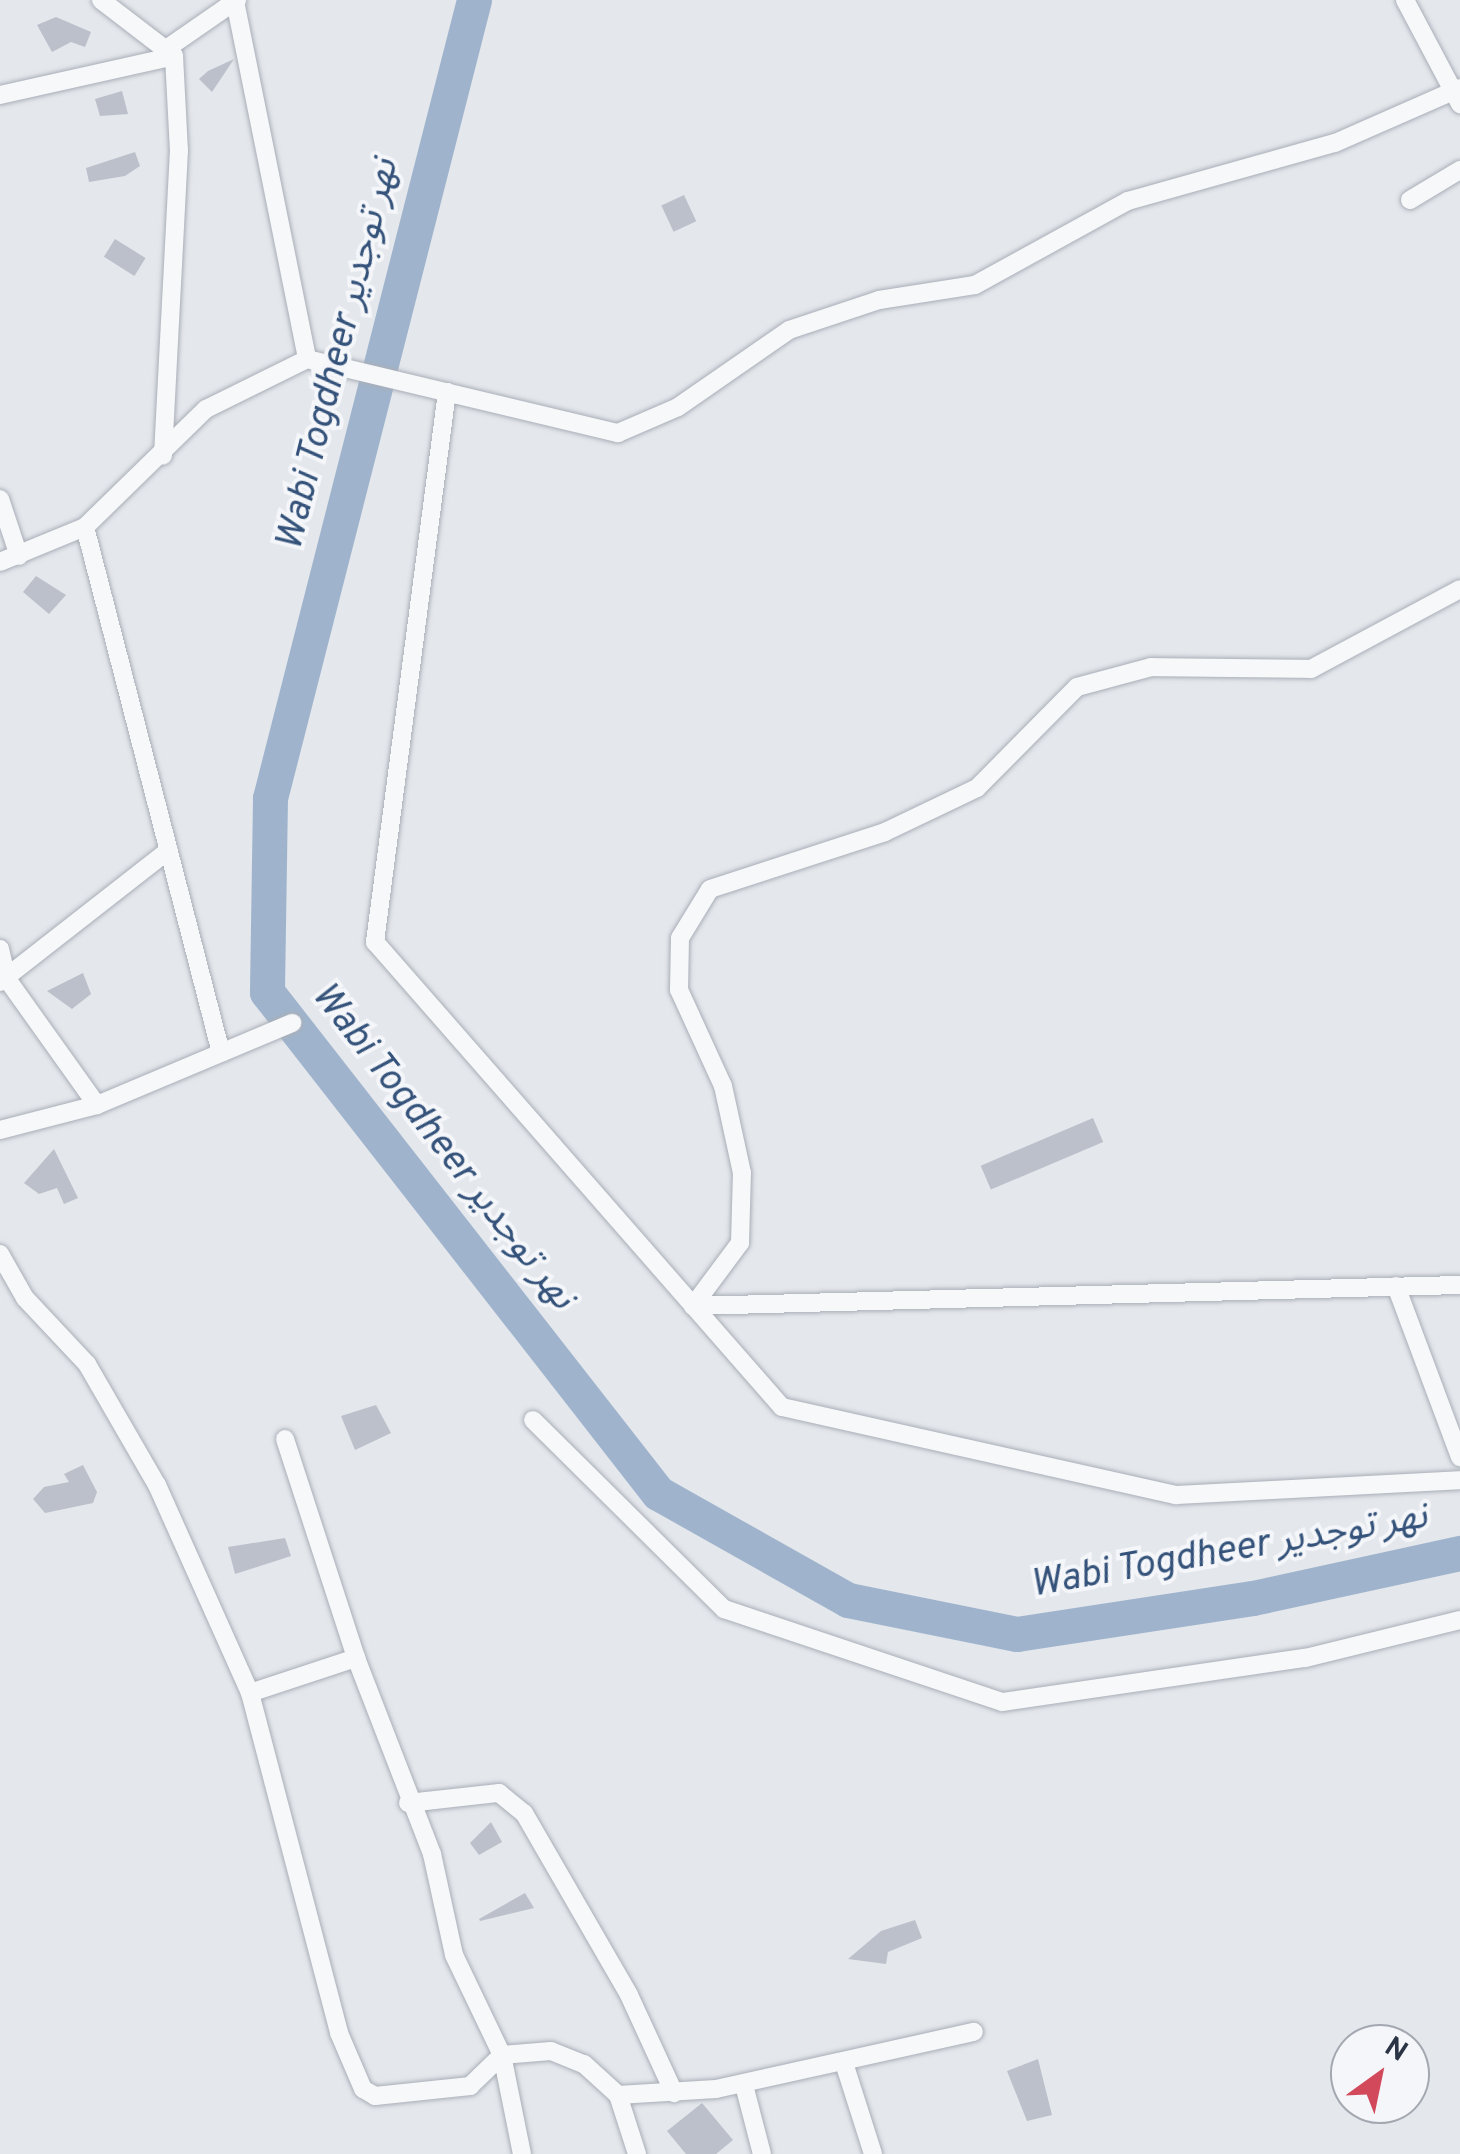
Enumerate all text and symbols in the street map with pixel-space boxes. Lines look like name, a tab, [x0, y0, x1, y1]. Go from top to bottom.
water label: Wabi Togdheer نهر توجدير	[268, 154, 410, 556]
water label: Wabi Togdheer نهر توجدير	[300, 974, 584, 1320]
water label: Wabi Togdheer نهر توجدير	[1026, 1495, 1432, 1609]
north arrow	[1330, 2024, 1430, 2124]
text: N	[1377, 2030, 1413, 2071]

